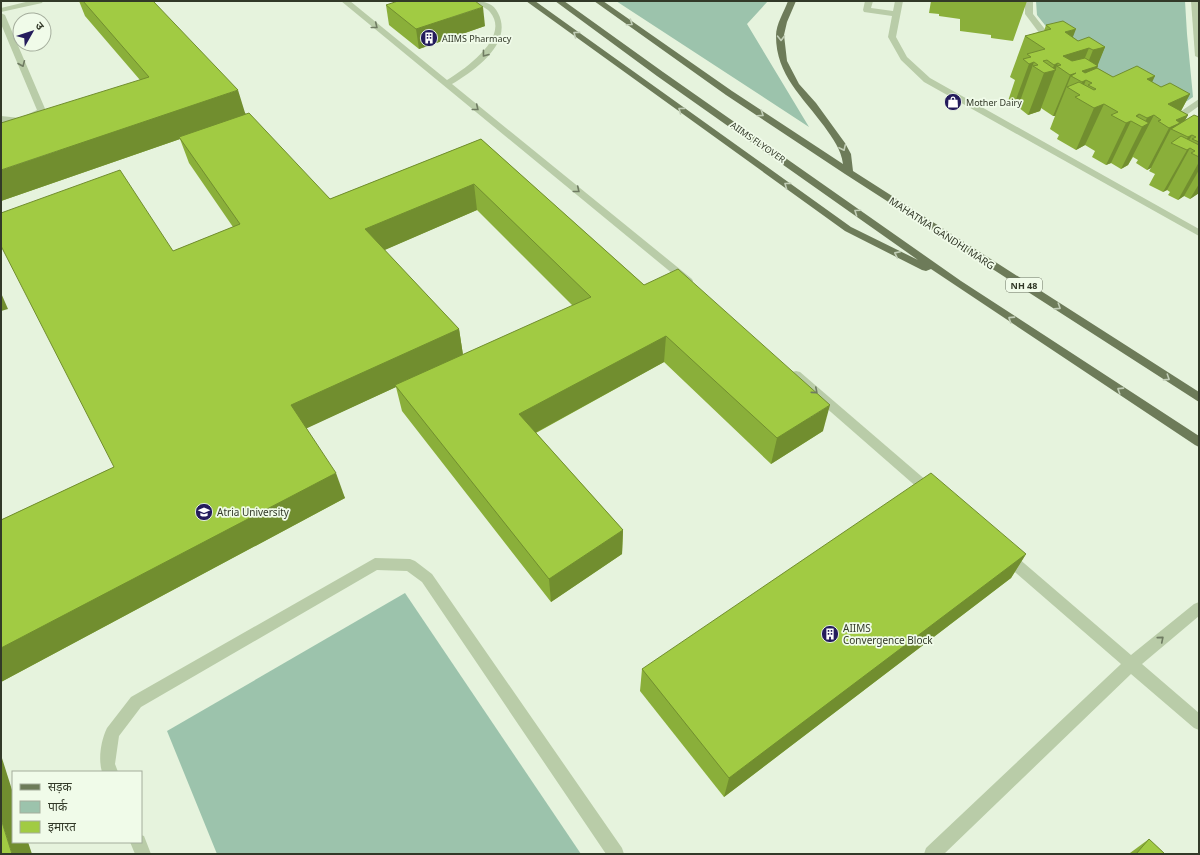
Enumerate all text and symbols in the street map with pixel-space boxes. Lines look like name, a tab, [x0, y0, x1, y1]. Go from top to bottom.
north arrow	[12, 12, 52, 52]
text: उ	[32, 18, 48, 33]
one-way arrow	[626, 18, 633, 26]
one-way arrow	[371, 21, 378, 28]
building icon: AIIMS Pharmacy	[419, 28, 439, 48]
place label: AIIMS Pharmacy	[442, 32, 512, 45]
one-way arrow	[573, 32, 580, 39]
one-way arrow	[777, 35, 785, 41]
one-way arrow	[482, 50, 489, 57]
one-way arrow	[17, 60, 25, 68]
shop icon: Mother Dairy	[943, 92, 963, 112]
place label: Mother Dairy	[966, 96, 1022, 109]
one-way arrow	[472, 103, 479, 110]
one-way arrow	[679, 108, 686, 115]
one-way arrow	[757, 109, 764, 117]
street label: AIIMS FLYOVER	[728, 118, 788, 166]
one-way arrow	[838, 144, 846, 152]
one-way arrow	[784, 183, 791, 190]
one-way arrow	[572, 185, 579, 192]
street label: MAHATMA GANDHI MARG	[887, 194, 997, 272]
one-way arrow	[855, 210, 862, 217]
one-way arrow	[894, 251, 901, 259]
road number: NH 48	[1006, 278, 1042, 292]
one-way arrow	[1054, 302, 1061, 310]
one-way arrow	[1008, 316, 1015, 324]
one-way arrow	[1163, 373, 1170, 380]
one-way arrow	[810, 387, 818, 394]
one-way arrow	[1117, 388, 1124, 395]
school or university icon: Atria University	[194, 502, 214, 522]
place label: Atria University	[217, 505, 290, 519]
place label: AIIMS Convergence Block	[843, 621, 933, 647]
building icon: AIIMS Convergence Block	[820, 624, 840, 644]
one-way arrow	[1156, 637, 1163, 644]
legend	[12, 771, 142, 843]
text: सड़क	[48, 778, 73, 795]
text: पार्क	[48, 798, 68, 815]
text: इमारत	[48, 818, 77, 835]

